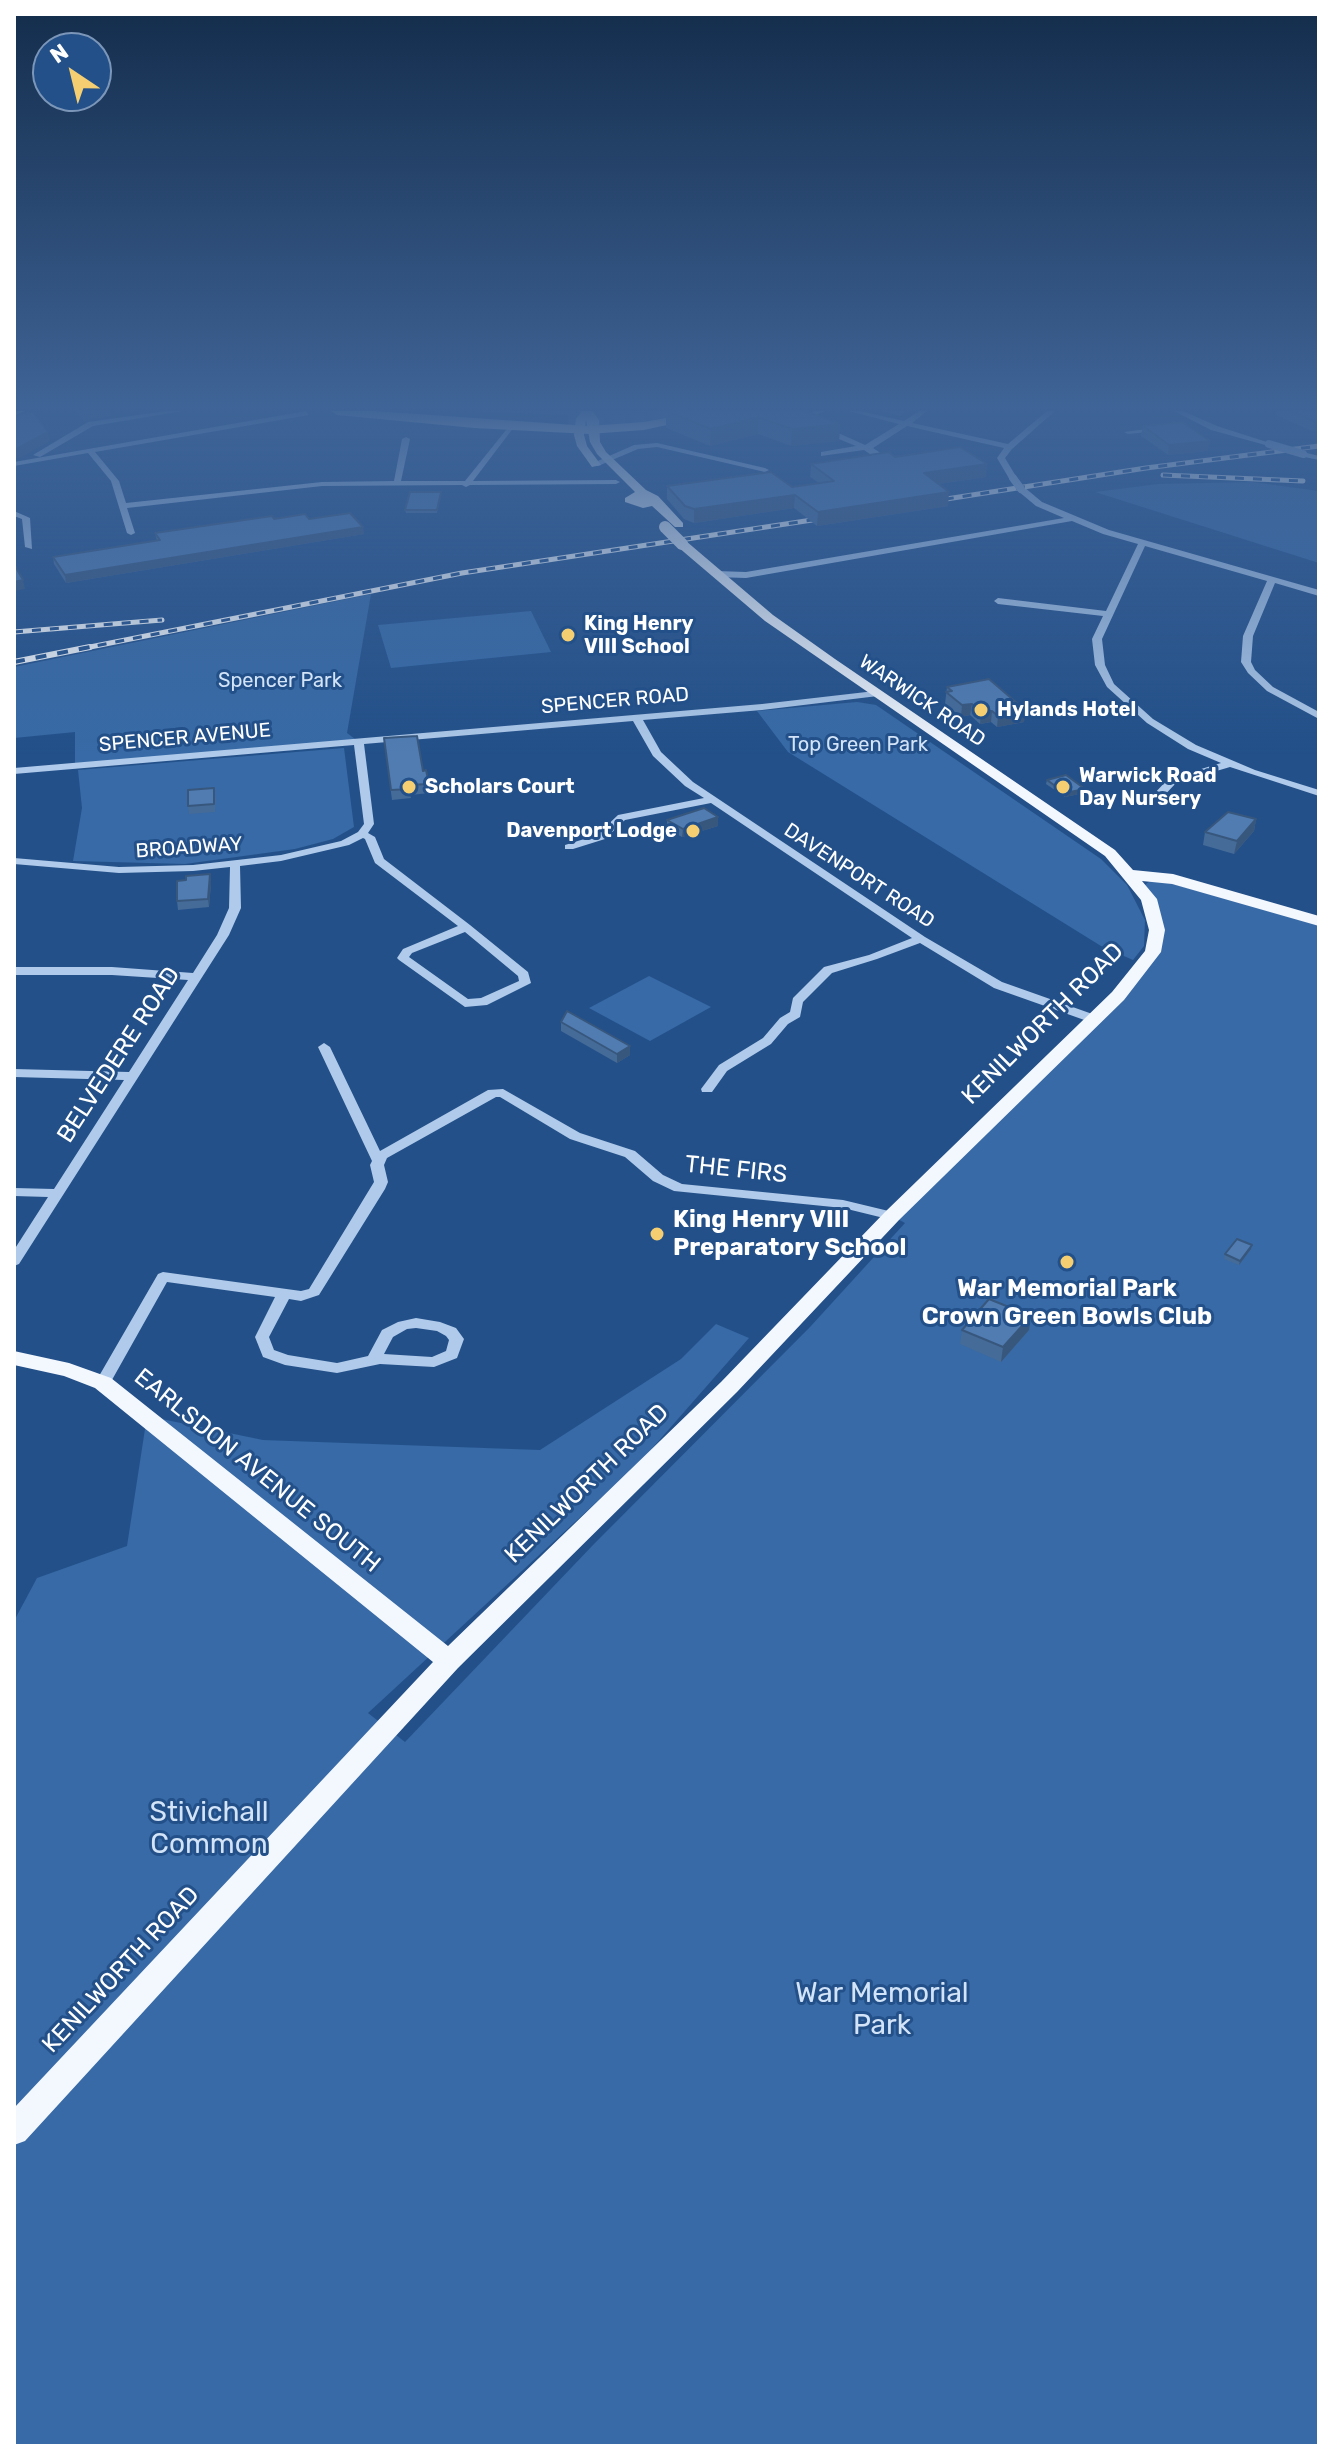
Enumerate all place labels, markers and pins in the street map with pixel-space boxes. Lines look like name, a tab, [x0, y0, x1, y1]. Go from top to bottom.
place label: King Henry VIII School	[584, 612, 693, 659]
marker: King Henry VIII School	[559, 626, 577, 644]
place label: Hylands Hotel	[997, 698, 1136, 722]
marker: Hylands Hotel	[972, 701, 990, 719]
place label: Warwick Road Day Nursery	[1079, 764, 1217, 811]
place label: Scholars Court	[425, 775, 575, 799]
marker: Scholars Court	[400, 778, 418, 796]
marker: Warwick Road Day Nursery	[1054, 778, 1072, 796]
place label: Davenport Lodge	[506, 819, 677, 843]
marker: Davenport Lodge	[684, 822, 702, 840]
place label: King Henry VIII Preparatory School	[673, 1206, 906, 1262]
marker: King Henry VIII Preparatory School	[648, 1225, 666, 1243]
marker: War Memorial Park Crown Green Bowls Club	[1058, 1253, 1076, 1271]
place label: War Memorial Park Crown Green Bowls Club	[922, 1275, 1212, 1331]

